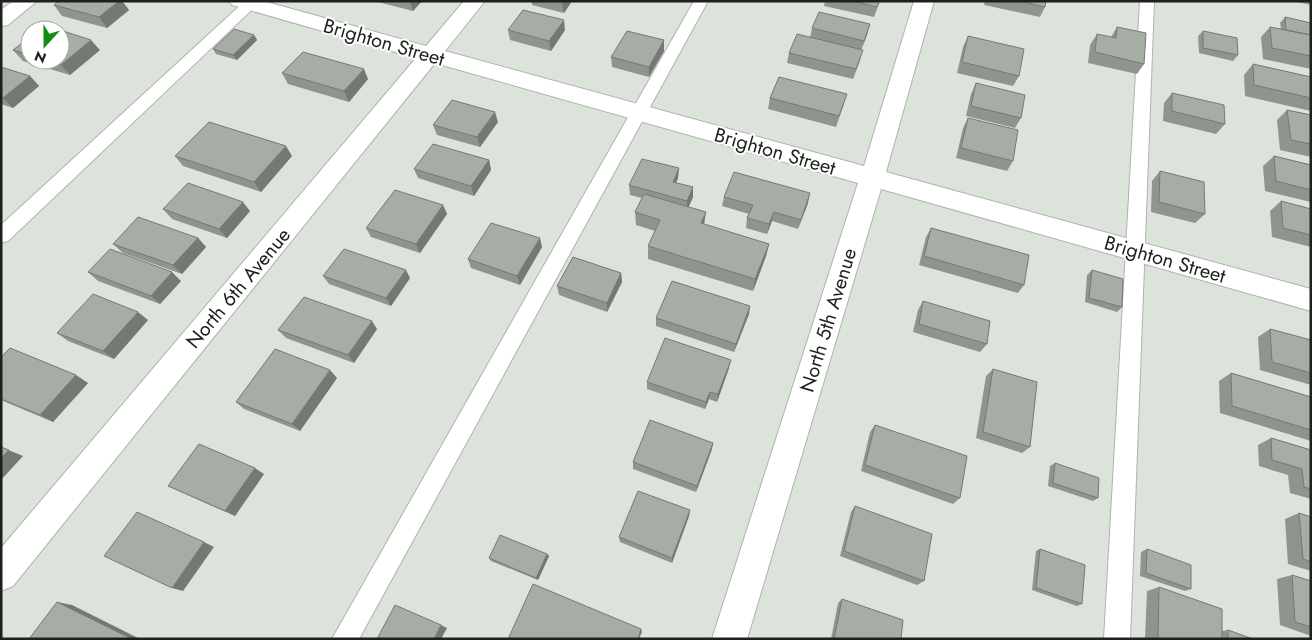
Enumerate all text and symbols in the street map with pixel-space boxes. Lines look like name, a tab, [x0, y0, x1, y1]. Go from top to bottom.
street label: Brighton Street	[320, 11, 448, 74]
north arrow	[20, 20, 70, 70]
text: N	[32, 46, 49, 68]
street label: Brighton Street	[711, 120, 839, 183]
street label: North 6th Avenue	[179, 222, 298, 355]
street label: Brighton Street	[1101, 228, 1229, 291]
street label: North 5th Avenue	[793, 244, 864, 396]

